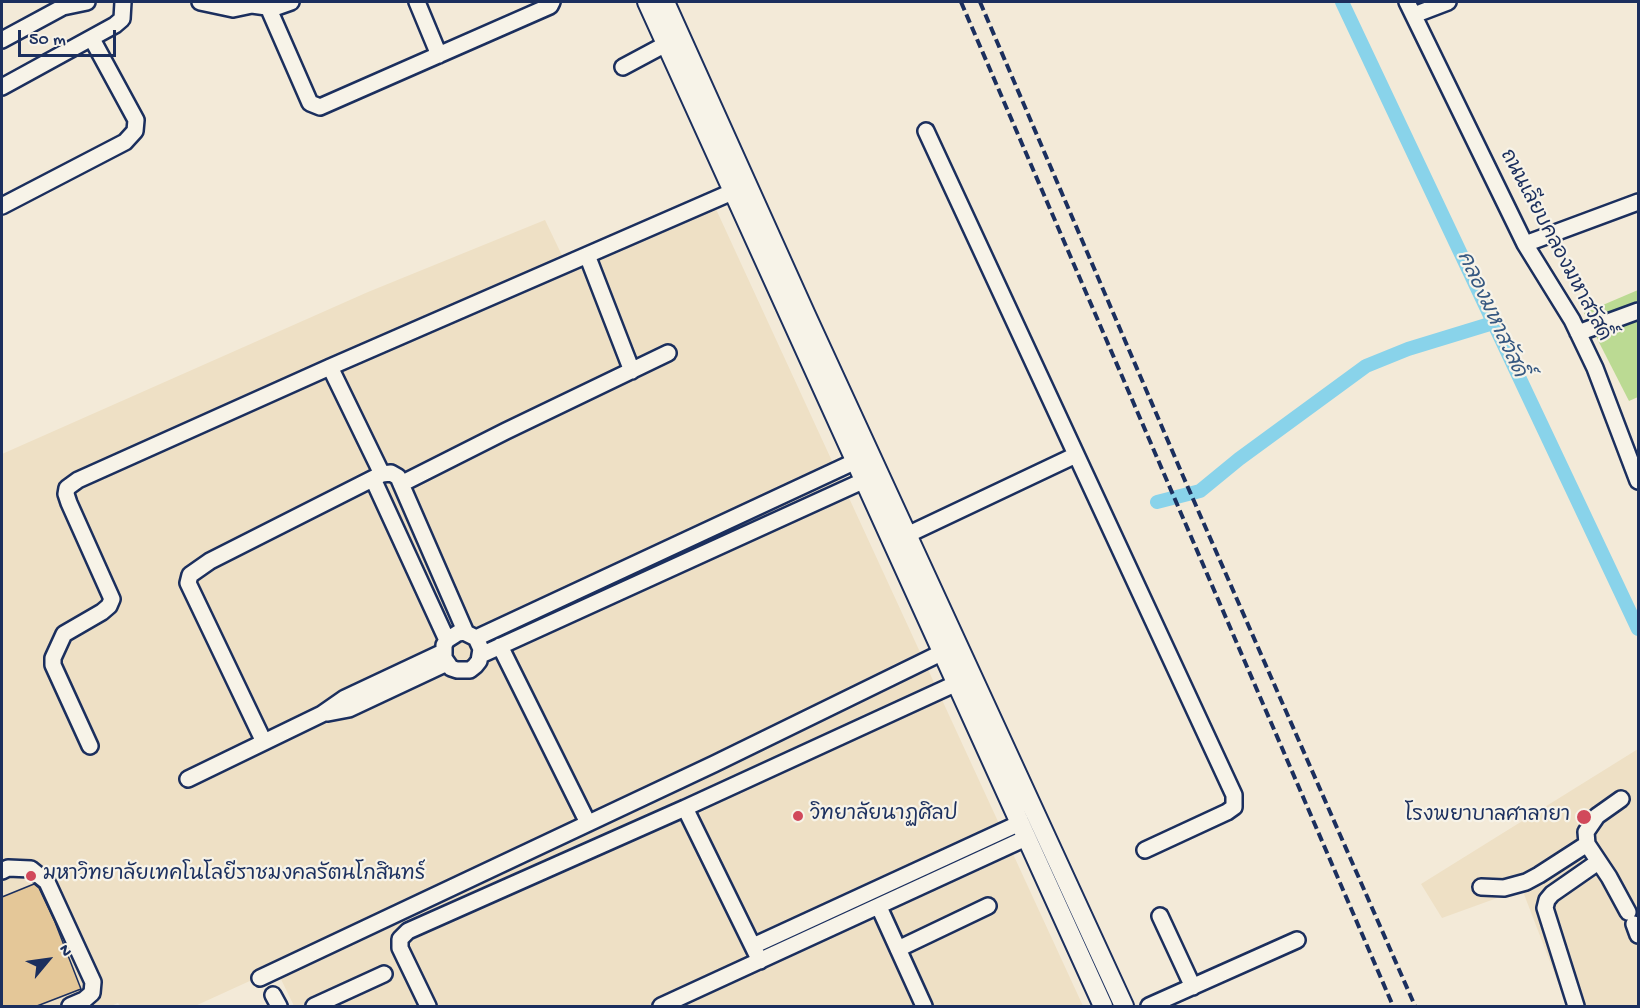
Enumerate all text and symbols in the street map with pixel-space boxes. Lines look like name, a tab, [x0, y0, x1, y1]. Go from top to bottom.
scale bar	[21, 18, 118, 56]
text: 50 m	[29, 30, 66, 51]
street label: ถนนเลียบคลองมหาสวัสดิ์	[1493, 146, 1615, 346]
water label: คลองมหาสวัสดิ์	[1450, 248, 1530, 382]
place label: วิทยาลัยนาฏศิลป	[810, 804, 958, 828]
place label: โรงพยาบาลศาลายา	[1405, 805, 1570, 829]
marker: โรงพยาบาลศาลายา	[1575, 808, 1593, 826]
marker: วิทยาลัยนาฏศิลป	[791, 809, 805, 823]
place label: มหาวิทยาลัยเทคโนโลยีราชมงคลรัตนโกสินทร์	[43, 864, 425, 888]
marker: มหาวิทยาลัยเทคโนโลยีราชมงคลรัตนโกสินทร์	[24, 869, 38, 883]
north arrow	[18, 930, 78, 990]
text: N	[53, 942, 75, 960]

